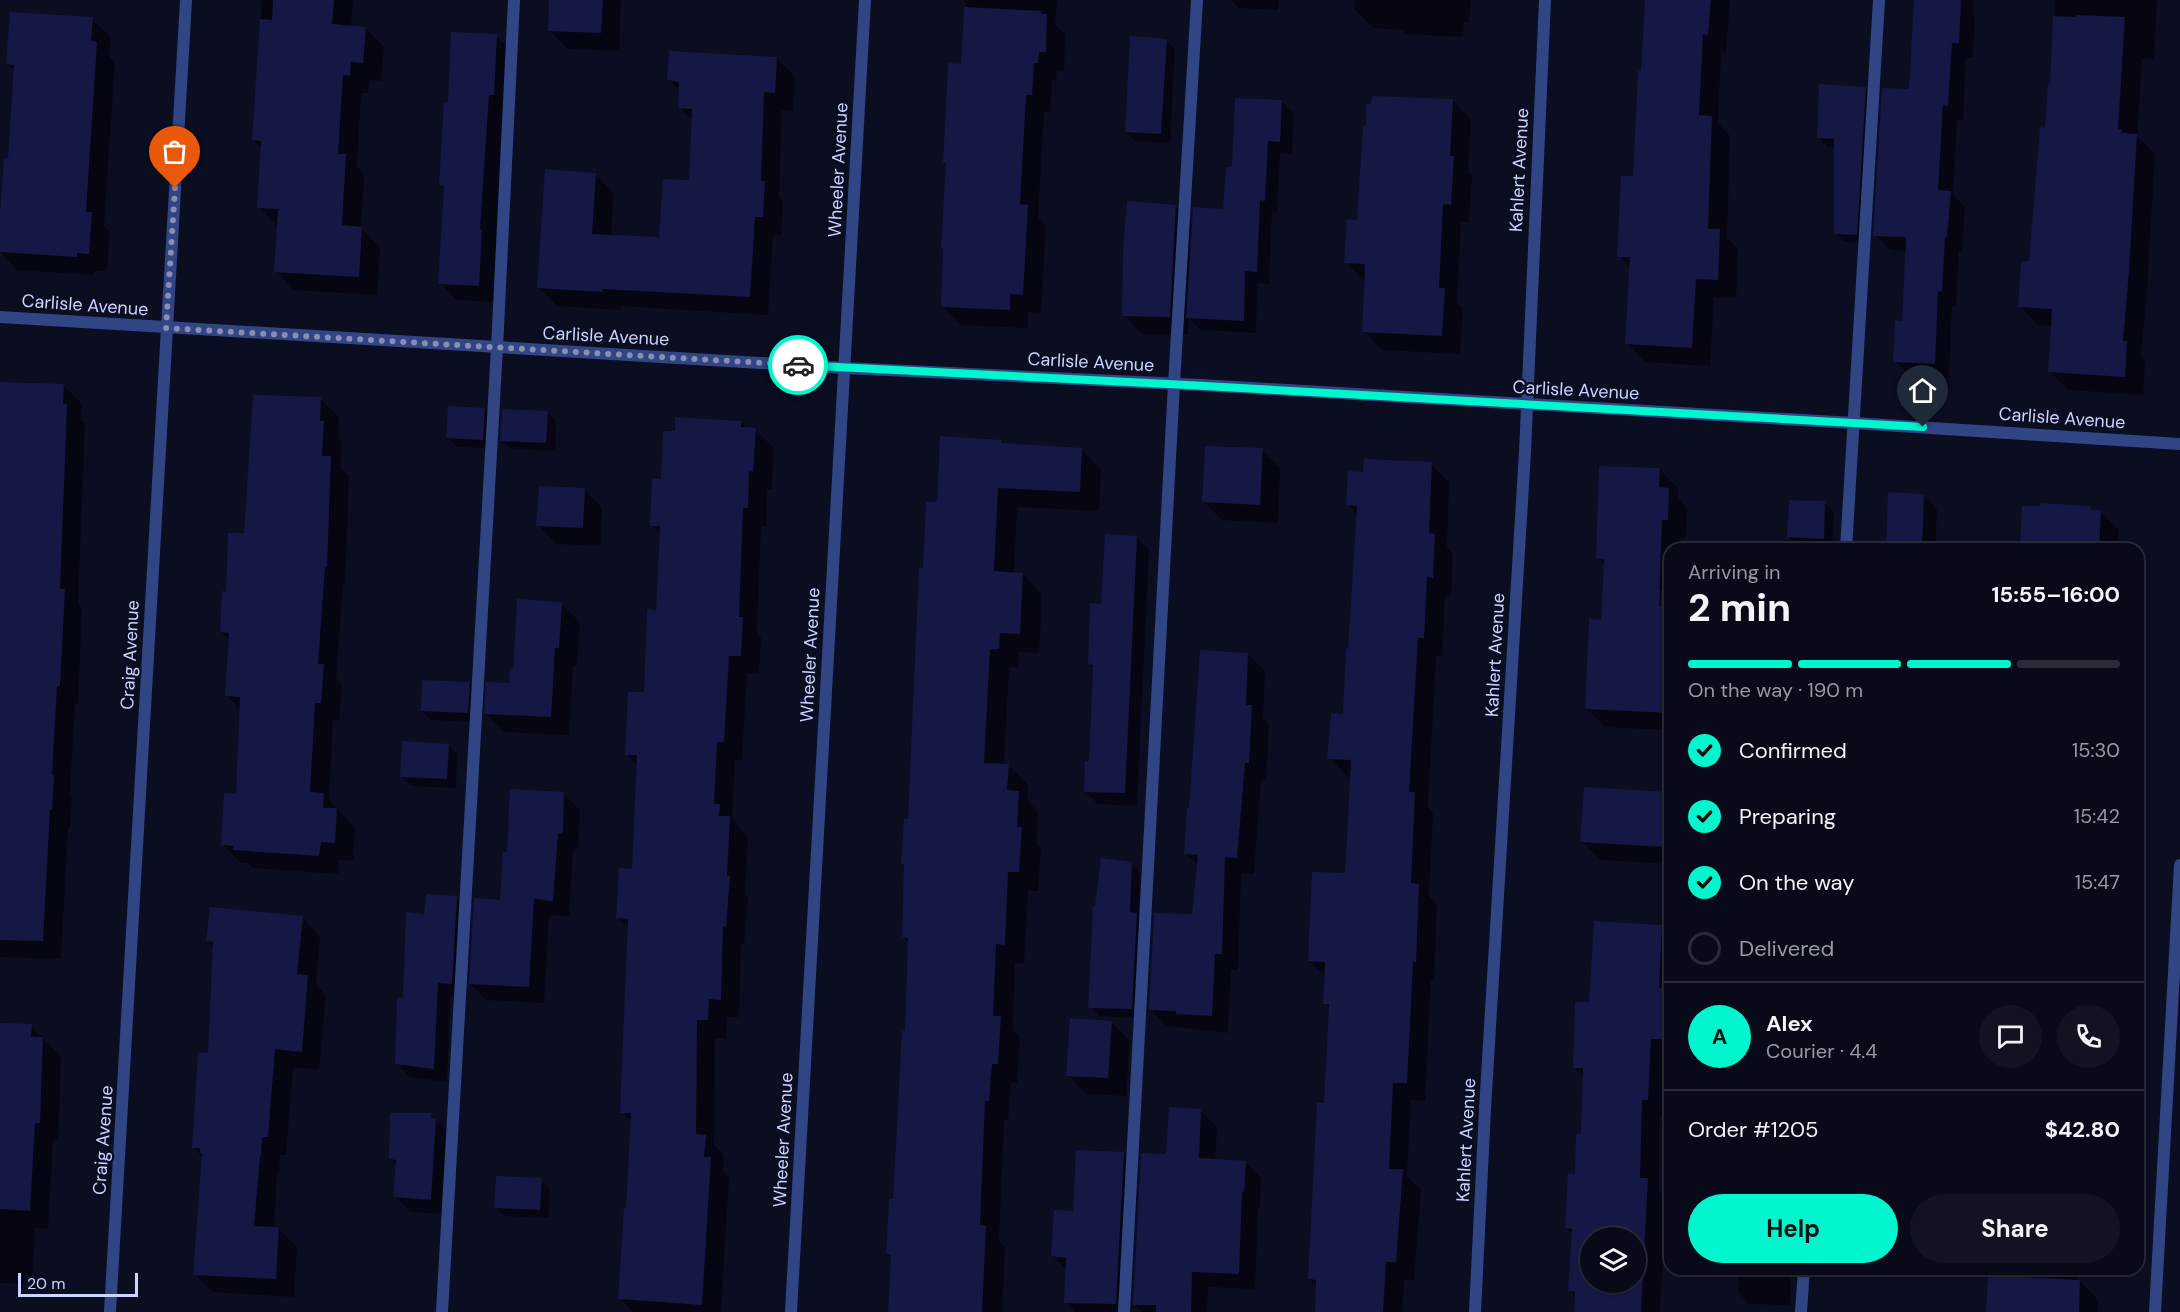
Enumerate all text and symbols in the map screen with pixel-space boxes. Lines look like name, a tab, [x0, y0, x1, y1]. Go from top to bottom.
street label: Wheeler Avenue	[822, 102, 854, 238]
street label: Kahlert Avenue	[1504, 107, 1534, 233]
pin	[149, 126, 200, 188]
icon: bag	[158, 135, 191, 168]
street label: Carlisle Avenue	[21, 289, 149, 321]
street label: Carlisle Avenue	[542, 321, 670, 351]
courier	[768, 335, 828, 395]
street label: Carlisle Avenue	[1027, 347, 1155, 377]
icon: car	[782, 349, 815, 382]
pin	[1897, 365, 1948, 427]
icon: home	[1906, 374, 1939, 407]
street label: Carlisle Avenue	[1512, 375, 1640, 405]
street label: Carlisle Avenue	[1998, 402, 2126, 434]
text: Arriving in	[1688, 559, 1780, 585]
text: 15:55–16:00	[1992, 580, 2120, 609]
text: 2 min	[1688, 582, 1791, 633]
street label: Wheeler Avenue	[794, 587, 826, 723]
street label: Kahlert Avenue	[1480, 592, 1510, 718]
street label: Craig Avenue	[115, 600, 145, 710]
text: On the way · 190 m	[1688, 677, 1863, 703]
icon: check	[1688, 734, 1721, 767]
text: Confirmed	[1739, 736, 1847, 765]
text: 15:30	[2072, 737, 2120, 763]
icon: check	[1688, 800, 1721, 833]
text: Preparing	[1739, 802, 1836, 831]
text: 15:42	[2074, 803, 2120, 829]
icon: check	[1688, 866, 1721, 899]
text: On the way	[1739, 868, 1854, 897]
text: 15:47	[2075, 869, 2120, 895]
text: Delivered	[1739, 934, 1834, 963]
button: chat	[1979, 1005, 2042, 1068]
button: phone	[2057, 1005, 2120, 1068]
text: Alex	[1766, 1009, 1813, 1038]
text: A	[1712, 1022, 1727, 1051]
text: Courier · 4.4	[1766, 1038, 1877, 1064]
street label: Wheeler Avenue	[767, 1072, 799, 1208]
street label: Kahlert Avenue	[1451, 1077, 1481, 1203]
street label: Craig Avenue	[87, 1084, 119, 1196]
text: Order #1205	[1688, 1115, 1819, 1144]
text: $42.80	[2045, 1115, 2120, 1144]
button: Help	[1688, 1194, 1898, 1263]
button: Share	[1910, 1194, 2120, 1263]
map controls	[1580, 1227, 1646, 1293]
button: layers	[1580, 1227, 1646, 1293]
scale bar	[18, 1270, 138, 1298]
text: 20 m	[27, 1273, 66, 1294]

